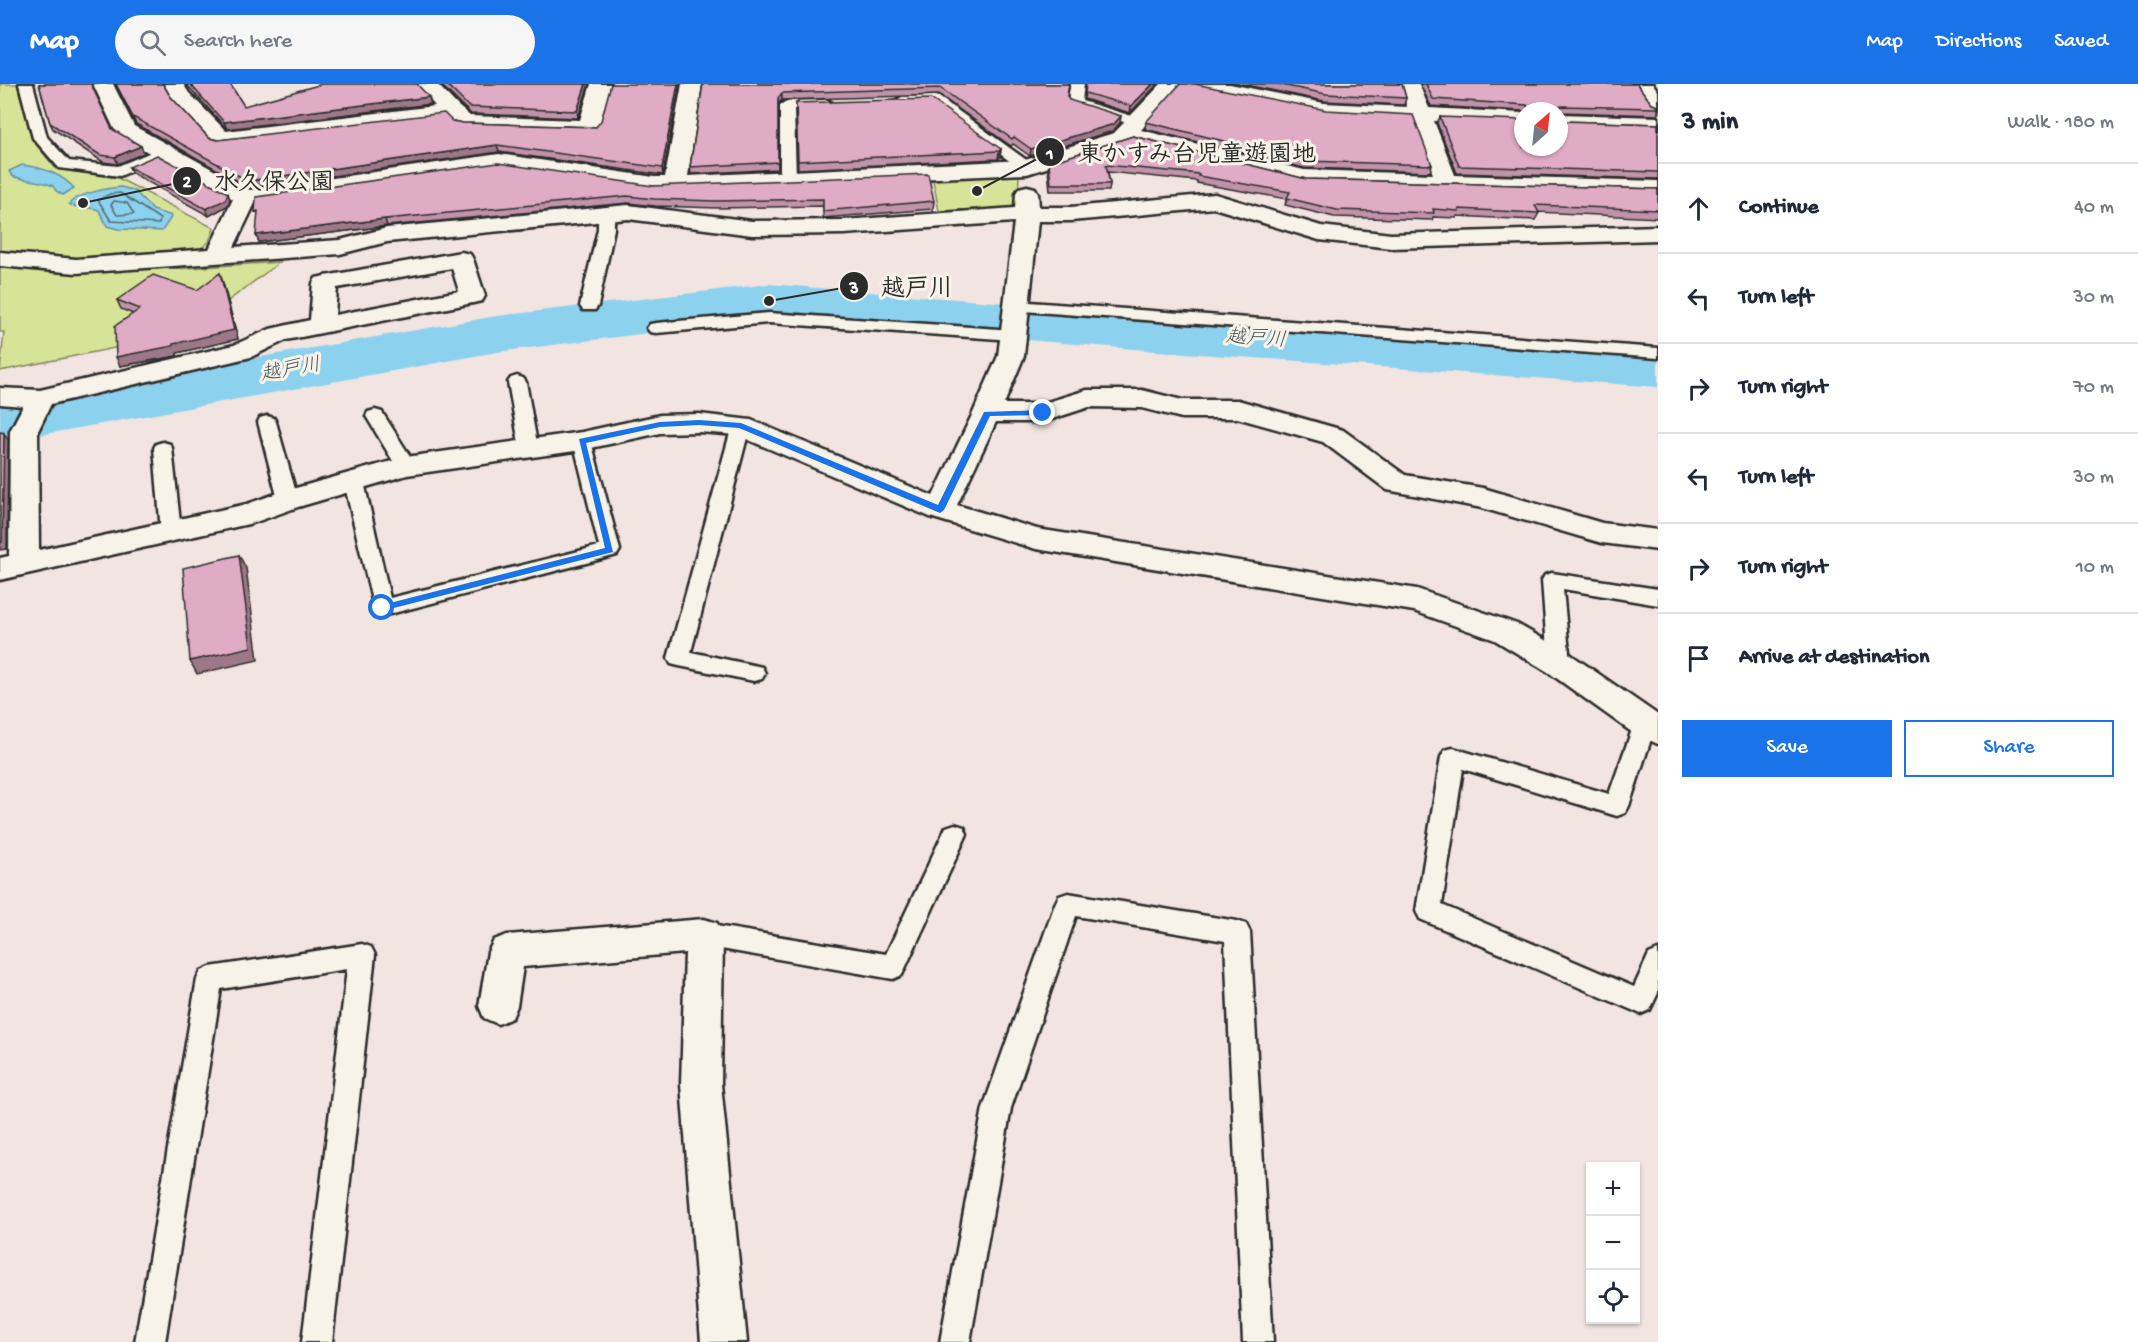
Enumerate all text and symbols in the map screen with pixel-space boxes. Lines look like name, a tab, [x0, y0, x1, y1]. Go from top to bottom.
search box	[115, 15, 535, 69]
text: Map	[30, 26, 79, 59]
icon: search	[136, 26, 169, 59]
text: Search here	[184, 29, 292, 55]
text: Map	[1866, 30, 1903, 55]
text: Directions	[1936, 30, 2021, 55]
text: Saved	[2054, 30, 2108, 55]
north arrow	[1514, 102, 1568, 156]
text: 3 min	[1682, 108, 1738, 139]
text: Walk · 180 m	[2007, 112, 2114, 135]
callout: 東かすみ台児童遊園地	[1035, 131, 1329, 173]
text: 東かすみ台児童遊園地	[1078, 141, 1316, 171]
text: 1	[1045, 145, 1054, 166]
callout: 水久保公園	[172, 160, 346, 202]
text: 水久保公園	[214, 169, 334, 199]
text: 2	[183, 173, 192, 194]
icon: ahead	[1682, 192, 1715, 225]
text: Continue	[1739, 195, 1819, 221]
text: 40 m	[2074, 197, 2114, 220]
callout: 越戸川	[839, 265, 965, 307]
text: 越戸川	[881, 275, 953, 305]
text: 3	[848, 279, 859, 300]
icon: left	[1682, 282, 1715, 315]
text: Turn left	[1739, 285, 1813, 311]
text: 30 m	[2073, 287, 2114, 310]
water label: 越戸川	[1224, 325, 1287, 354]
water label: 越戸川	[258, 353, 323, 388]
icon: right	[1682, 372, 1715, 405]
text: Turn right	[1739, 375, 1827, 401]
text: 70 m	[2073, 377, 2114, 400]
route end	[1029, 399, 1055, 425]
icon: left	[1682, 462, 1715, 495]
text: Turn left	[1739, 465, 1813, 491]
text: 30 m	[2073, 467, 2114, 490]
icon: right	[1682, 552, 1715, 585]
text: Turn right	[1739, 555, 1827, 581]
text: 10 m	[2076, 557, 2114, 580]
route start	[368, 594, 394, 620]
icon: arrive	[1682, 642, 1715, 675]
text: Arrive at destination	[1739, 645, 1929, 671]
button: Save	[1682, 720, 1892, 777]
button: Share	[1904, 720, 2114, 777]
map controls	[1586, 1162, 1640, 1324]
button: +	[1586, 1162, 1640, 1216]
button: −	[1586, 1216, 1640, 1270]
button: locate	[1586, 1270, 1640, 1324]

